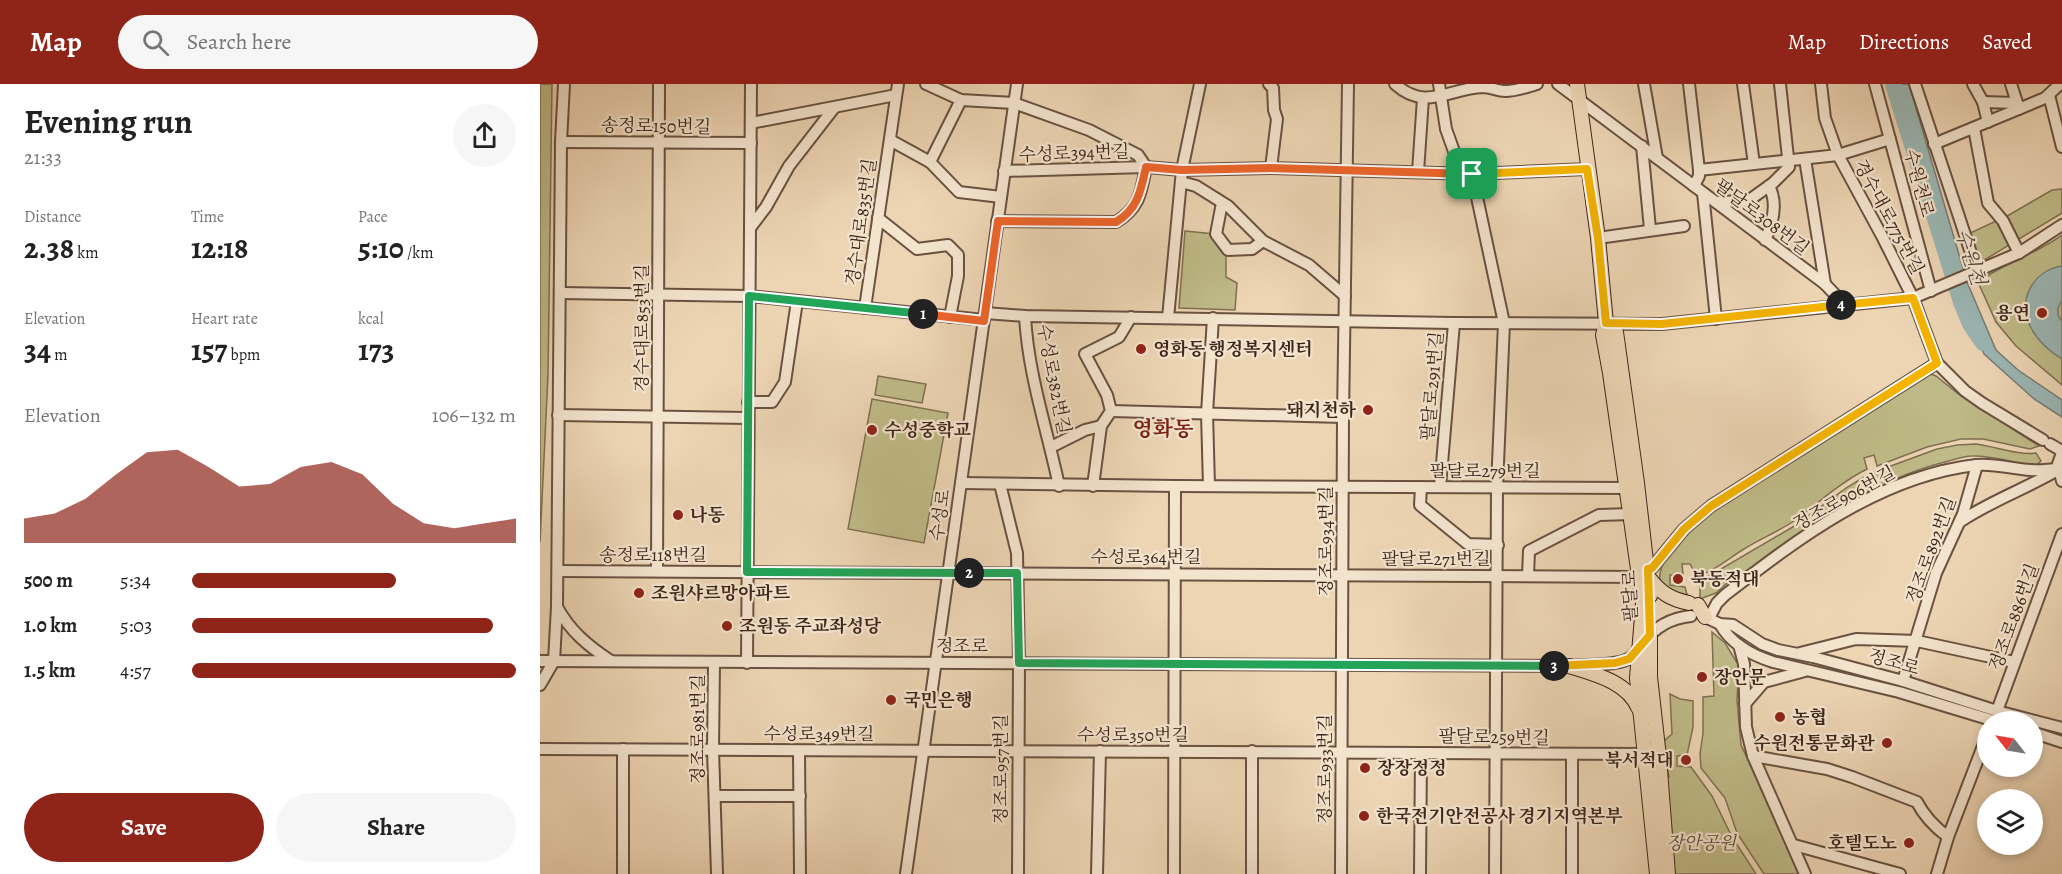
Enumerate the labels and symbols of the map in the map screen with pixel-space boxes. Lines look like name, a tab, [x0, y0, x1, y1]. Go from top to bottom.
street label: 송정로150번길	[601, 113, 711, 139]
street label: 수성로394번길	[1018, 139, 1130, 167]
street label: 수원천로	[1898, 146, 1940, 220]
pin	[1446, 148, 1497, 199]
street label: 경수대로775번길	[1849, 155, 1929, 279]
street label: 경수대로835번길	[840, 157, 882, 287]
street label: 팔달로308번길	[1710, 173, 1814, 261]
water label: 수원천	[1949, 225, 1993, 290]
street label: 경수대로853번길	[630, 264, 654, 392]
pin: 4	[1826, 290, 1856, 320]
pin: 1	[908, 299, 938, 329]
place label: 용연	[1995, 301, 2030, 325]
marker: 용연	[2035, 306, 2049, 320]
street label: 수성로382번길	[1032, 322, 1076, 436]
street label: 팔달로291번길	[1415, 330, 1449, 442]
place label: 영화동 행정복지센터	[1153, 337, 1313, 361]
marker: 영화동 행정복지센터	[1134, 342, 1148, 356]
place label: 돼지천하	[1286, 398, 1357, 422]
marker: 돼지천하	[1361, 403, 1375, 417]
district label: 영화동	[1133, 415, 1193, 443]
place label: 수성중학교	[884, 418, 972, 442]
marker: 수성중학교	[865, 423, 879, 437]
street label: 팔달로279번길	[1429, 459, 1541, 483]
street label: 정조로906번길	[1789, 460, 1899, 536]
street label: 정조로934번길	[1314, 486, 1338, 596]
street label: 수성로	[924, 487, 956, 543]
street label: 정조로892번길	[1900, 493, 1962, 607]
place label: 나동	[690, 503, 725, 527]
marker: 나동	[671, 508, 685, 522]
street label: 송정로118번길	[599, 543, 707, 567]
street label: 수성로364번길	[1091, 545, 1201, 569]
street label: 팔달로271번길	[1381, 547, 1491, 571]
pin: 2	[954, 558, 984, 588]
street label: 정조로886번길	[1983, 560, 2045, 674]
place label: 북동적대	[1690, 567, 1760, 591]
street label: 팔달로	[1617, 570, 1643, 622]
marker: 북동적대	[1671, 572, 1685, 586]
place label: 조원샤르망아파트	[651, 581, 791, 605]
marker: 조원샤르망아파트	[632, 586, 646, 600]
place label: 조원동 주교좌성당	[739, 614, 882, 638]
marker: 조원동 주교좌성당	[720, 619, 734, 633]
street label: 정조로	[936, 634, 988, 658]
street label: 정조로	[1866, 643, 1922, 681]
pin: 3	[1539, 651, 1569, 681]
place label: 장안문	[1714, 665, 1767, 689]
marker: 장안문	[1695, 670, 1709, 684]
street label: 정조로981번길	[686, 674, 710, 784]
place label: 국민은행	[903, 688, 973, 712]
marker: 국민은행	[884, 693, 898, 707]
place label: 농협	[1792, 705, 1827, 729]
marker: 농협	[1773, 710, 1787, 724]
north arrow	[1977, 711, 2043, 777]
street label: 정조로957번길	[989, 714, 1013, 824]
street label: 정조로933번길	[1313, 714, 1337, 824]
street label: 수성로349번길	[764, 722, 874, 746]
street label: 수성로350번길	[1077, 723, 1189, 747]
street label: 팔달로259번길	[1438, 724, 1550, 750]
place label: 수원전통문화관	[1753, 731, 1876, 755]
marker: 수원전통문화관	[1880, 736, 1894, 750]
place label: 북서적대	[1604, 748, 1674, 772]
marker: 북서적대	[1679, 753, 1693, 767]
place label: 장장정정	[1377, 756, 1447, 780]
marker: 장장정정	[1358, 761, 1372, 775]
place label: 한국전기안전공사 경기지역본부	[1376, 804, 1623, 828]
marker: 한국전기안전공사 경기지역본부	[1357, 809, 1371, 823]
park label: 장안공원	[1666, 831, 1737, 855]
place label: 호텔도노	[1827, 831, 1898, 855]
marker: 호텔도노	[1902, 836, 1916, 850]

